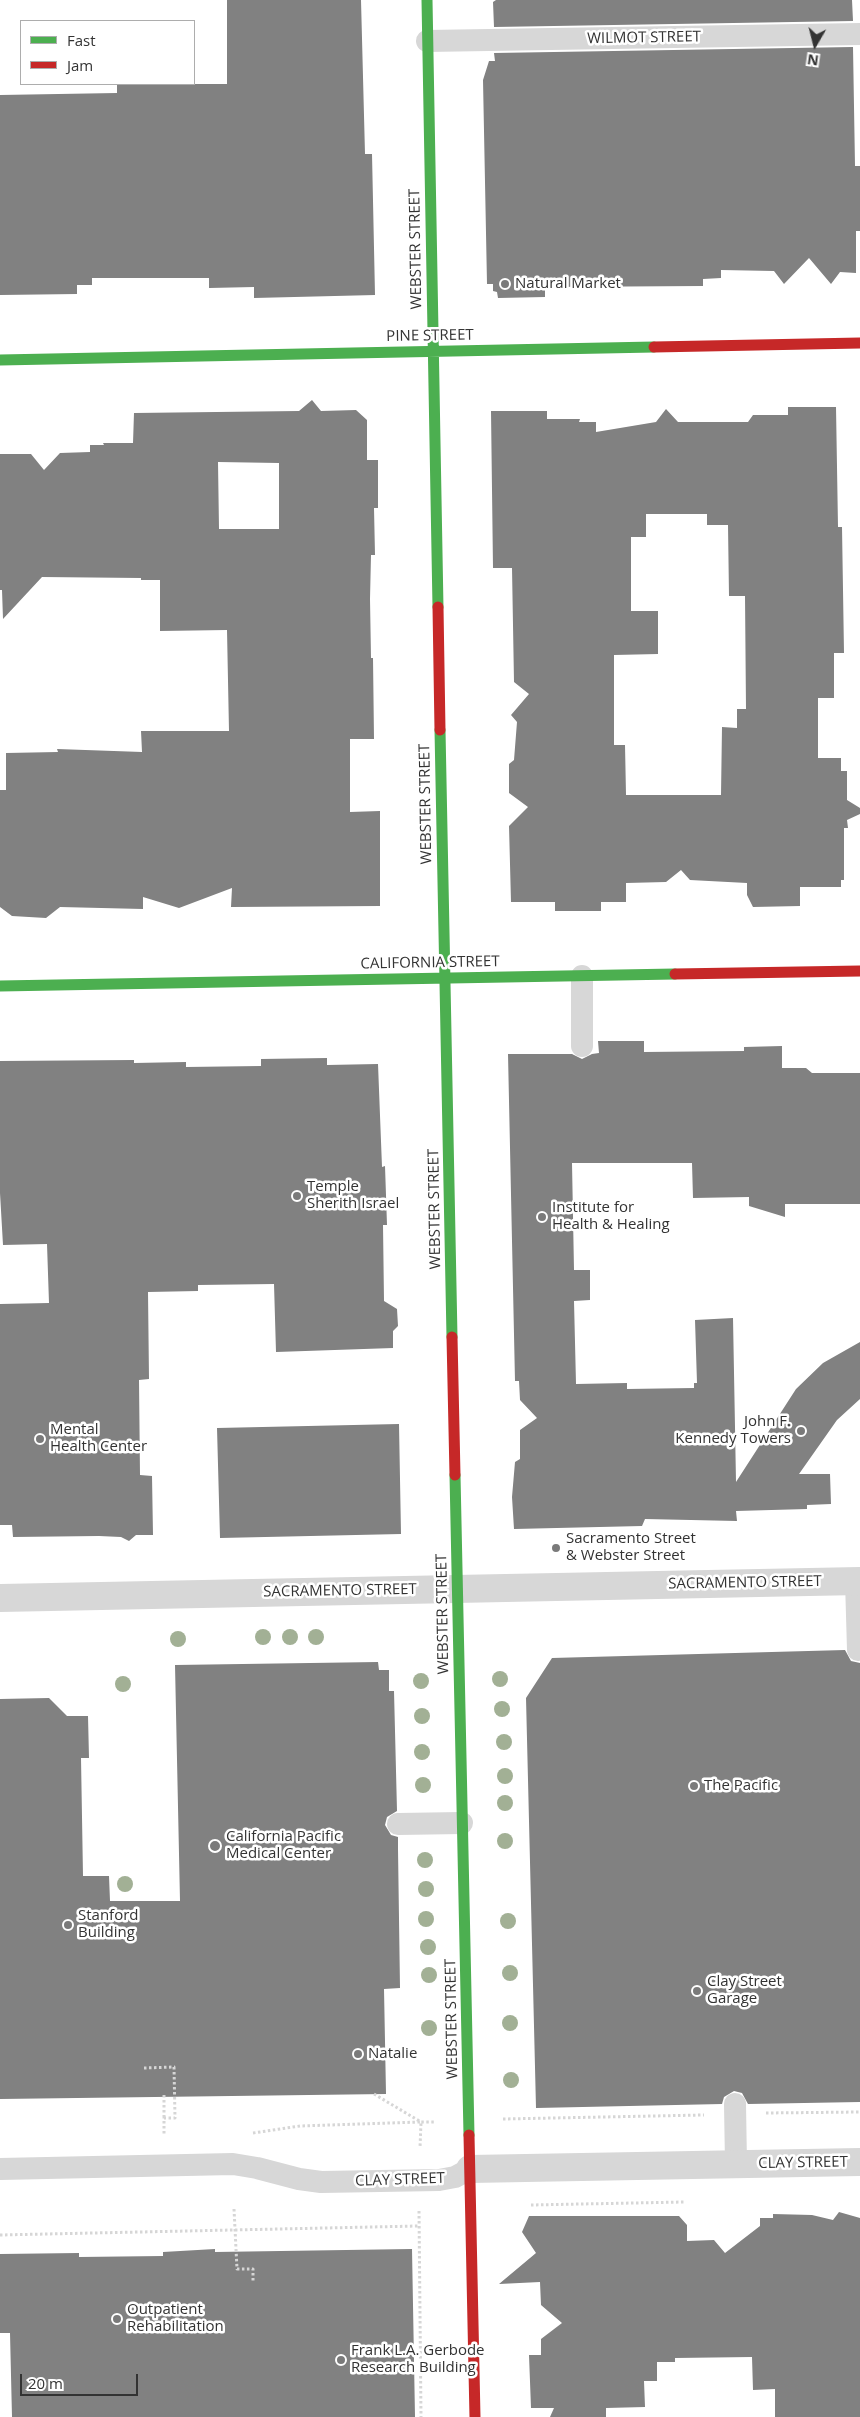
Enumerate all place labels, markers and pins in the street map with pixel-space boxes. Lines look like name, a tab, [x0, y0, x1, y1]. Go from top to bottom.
place label: Natural Market	[515, 275, 621, 293]
marker: Natural Market	[499, 278, 511, 290]
place label: Temple Sherith Israel	[307, 1178, 399, 1213]
marker: Temple Sherith Israel	[291, 1190, 303, 1202]
place label: Institute for Health & Healing	[552, 1199, 670, 1234]
marker: Institute for Health & Healing	[536, 1211, 548, 1223]
place label: John F. Kennedy Towers	[675, 1413, 791, 1448]
place label: Mental Health Center	[50, 1421, 147, 1456]
marker: John F. Kennedy Towers	[795, 1425, 807, 1437]
marker: Mental Health Center	[34, 1433, 46, 1445]
place label: Sacramento Street & Webster Street	[566, 1530, 696, 1565]
marker: Sacramento Street & Webster Street	[550, 1542, 562, 1554]
place label: The Pacific	[704, 1777, 778, 1795]
marker: The Pacific	[688, 1780, 700, 1792]
place label: California Pacific Medical Center	[226, 1828, 341, 1863]
marker: California Pacific Medical Center	[208, 1839, 222, 1853]
place label: Stanford Building	[78, 1907, 138, 1942]
marker: Stanford Building	[62, 1919, 74, 1931]
place label: Clay Street Garage	[707, 1973, 782, 2008]
marker: Clay Street Garage	[691, 1985, 703, 1997]
place label: Natalie	[368, 2045, 417, 2063]
marker: Natalie	[352, 2048, 364, 2060]
place label: Outpatient Rehabilitation	[127, 2301, 224, 2336]
marker: Outpatient Rehabilitation	[111, 2313, 123, 2325]
place label: Frank L.A. Gerbode Research Building	[351, 2342, 485, 2377]
marker: Frank L.A. Gerbode Research Building	[335, 2354, 347, 2366]

